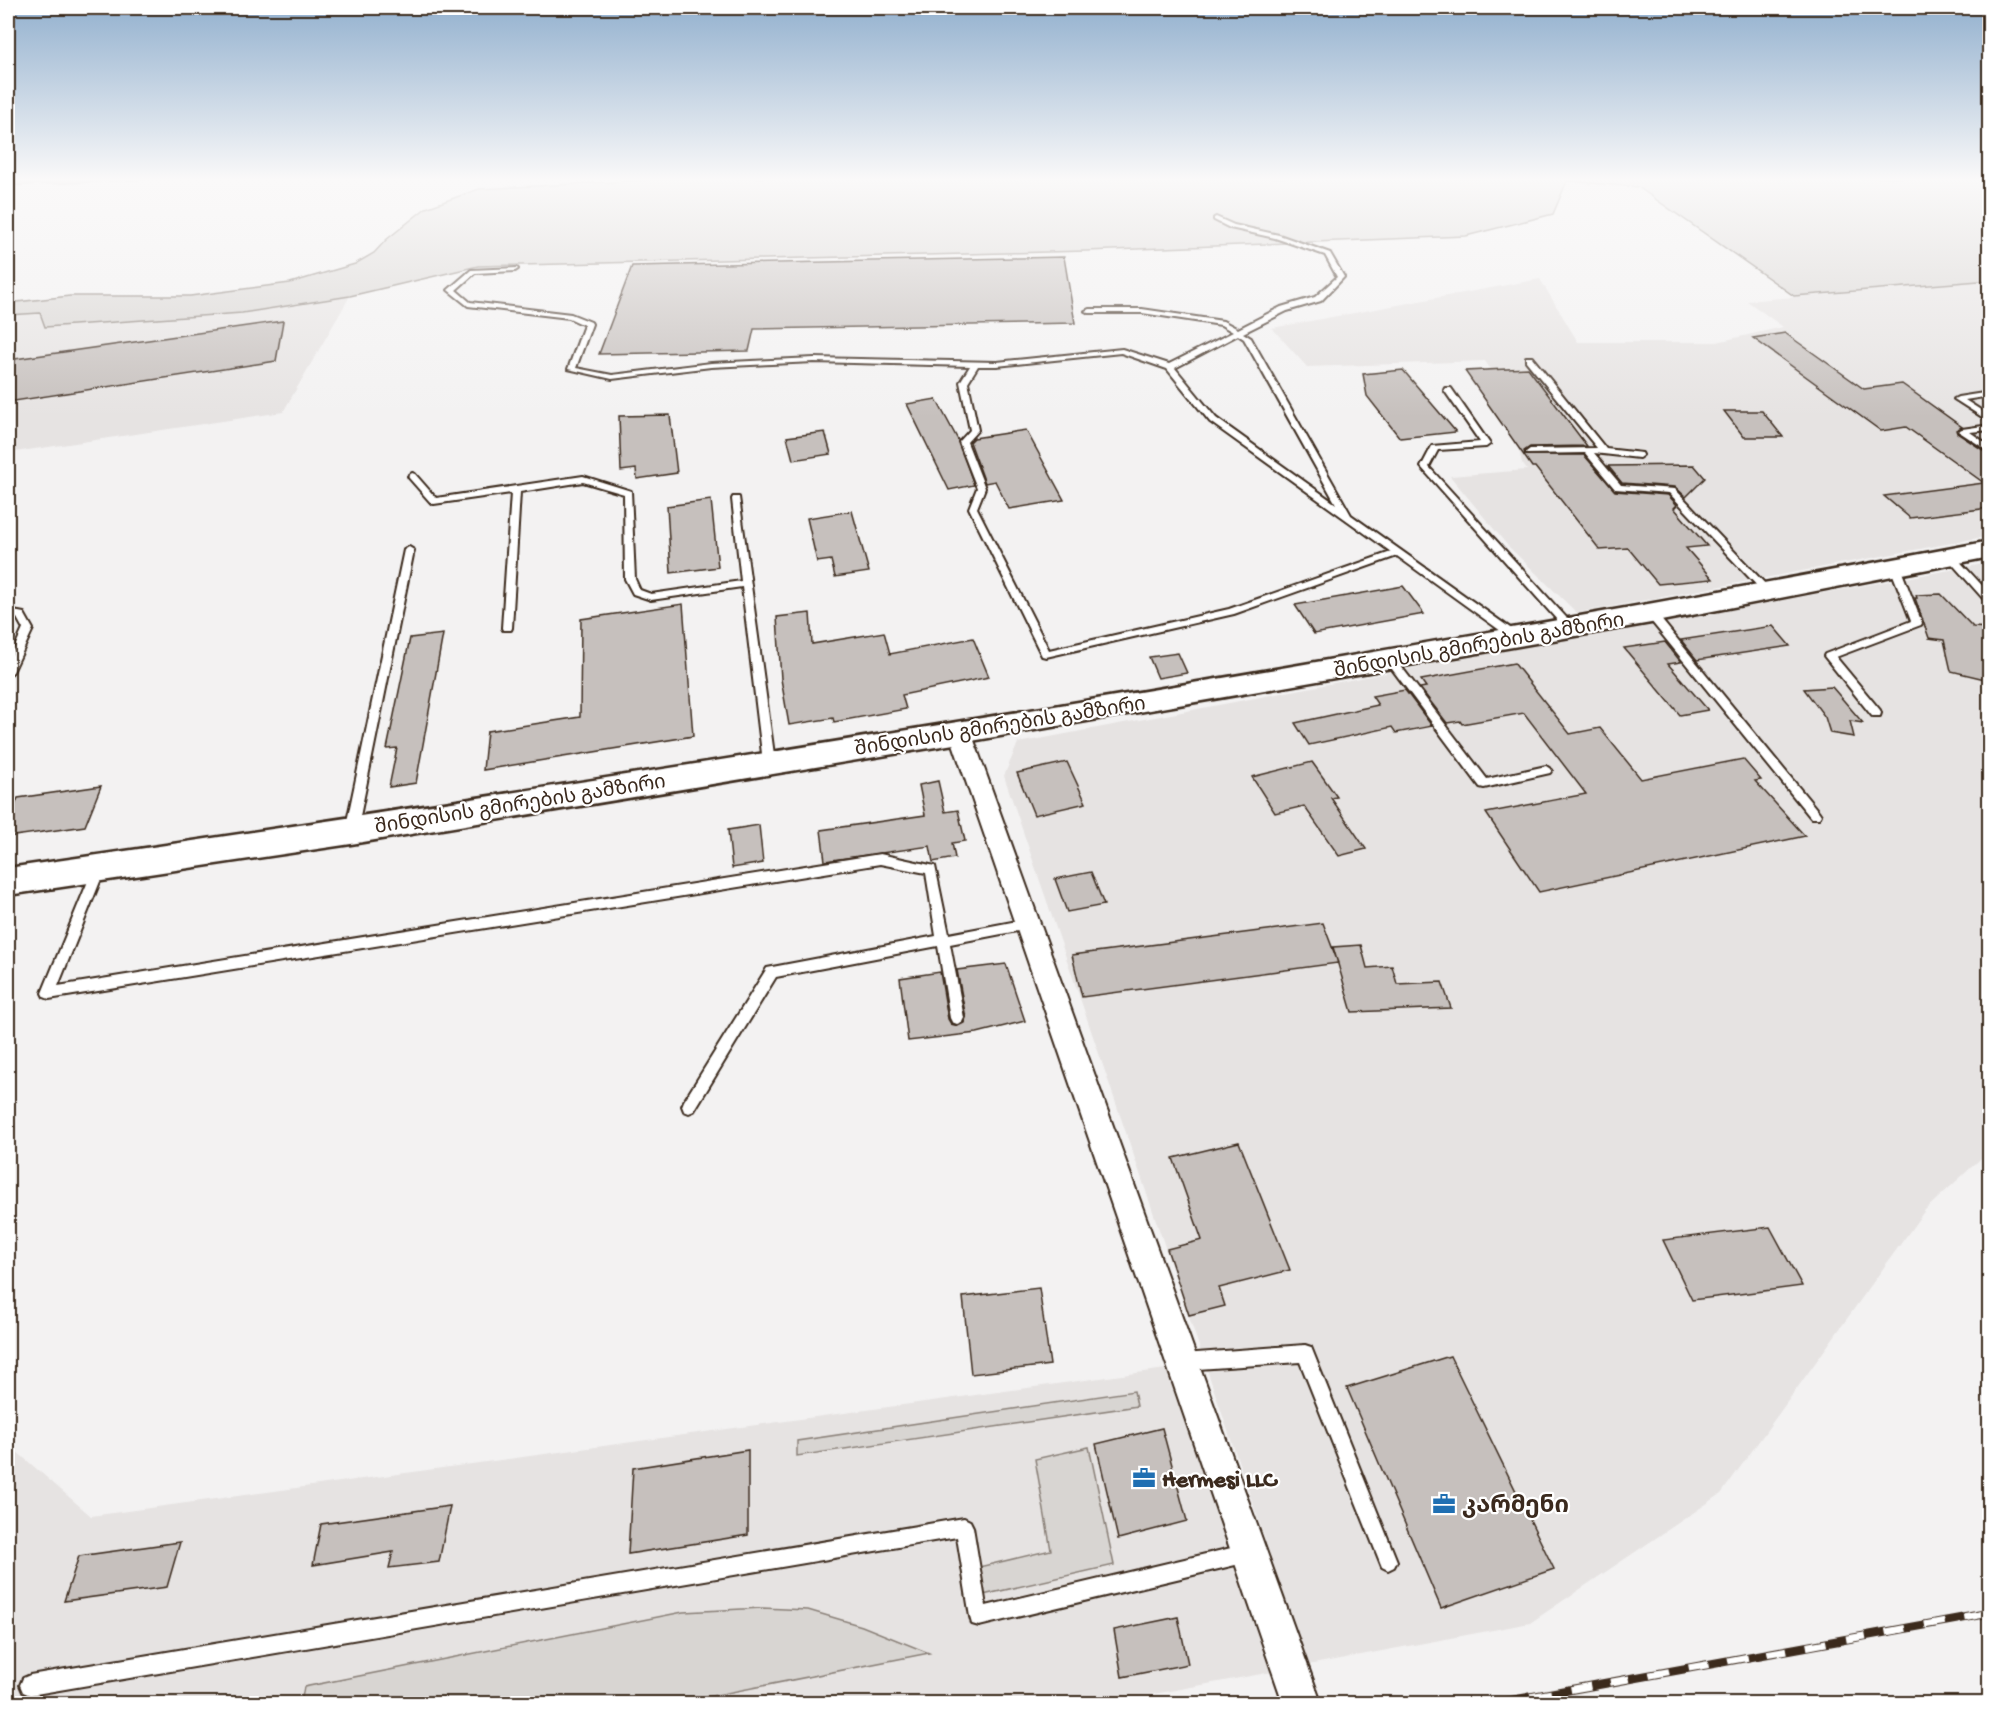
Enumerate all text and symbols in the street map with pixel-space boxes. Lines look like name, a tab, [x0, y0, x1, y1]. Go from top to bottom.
street label: შინდისის გმირების გამზირი	[1333, 610, 1627, 684]
street label: შინდისის გმირების გამზირი	[853, 693, 1148, 763]
street label: შინდისის გმირების გამზირი	[373, 771, 668, 841]
office icon: Hermesi LLC	[1131, 1465, 1157, 1491]
place label: Hermesi LLC	[1162, 1467, 1278, 1496]
office icon: კარმენი	[1431, 1491, 1457, 1517]
place label: კარმენი	[1462, 1493, 1569, 1522]

